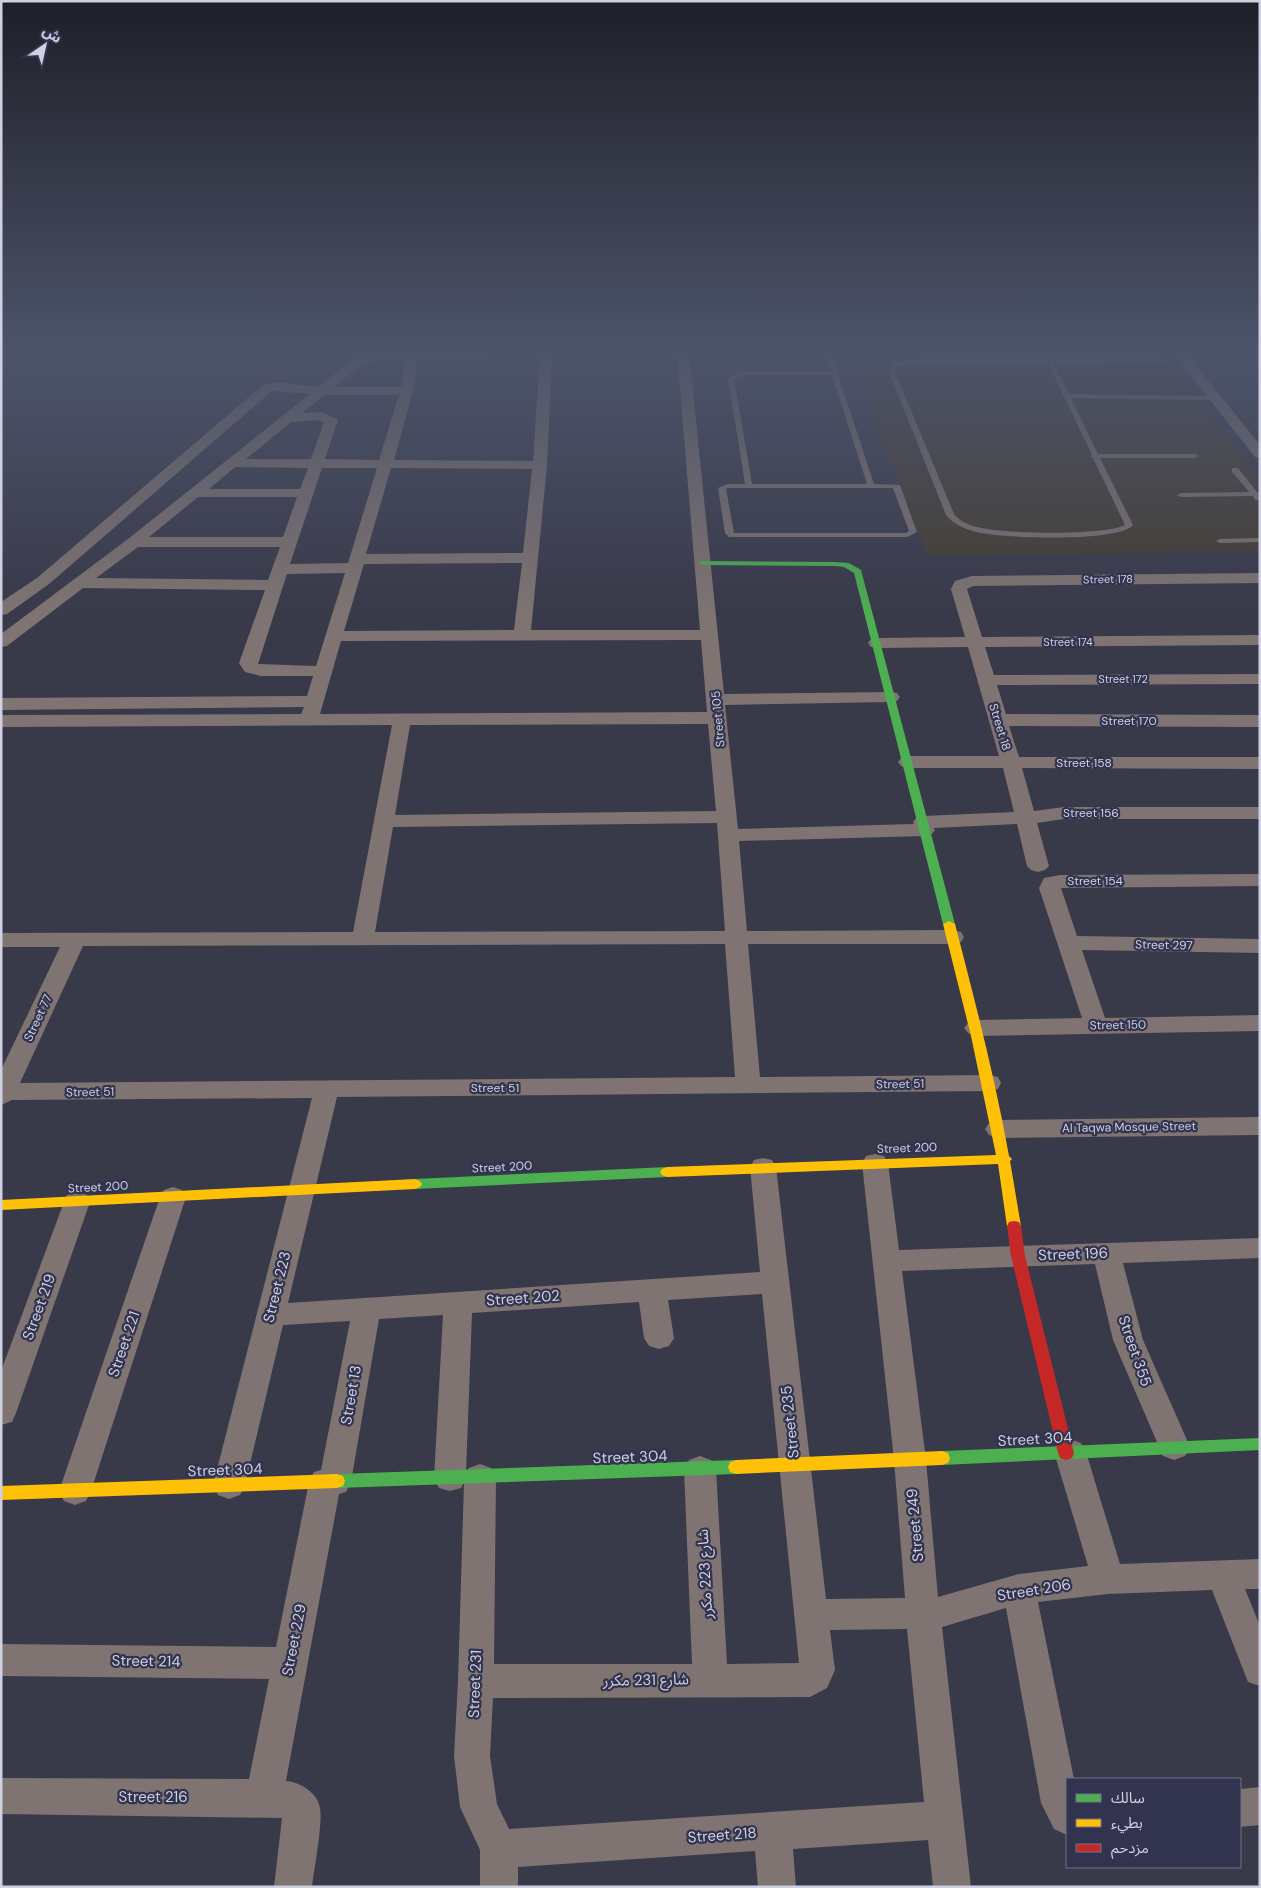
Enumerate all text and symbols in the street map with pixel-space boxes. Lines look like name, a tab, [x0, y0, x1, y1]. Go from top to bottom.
north arrow	[20, 20, 70, 70]
text: ش	[39, 21, 65, 47]
street label: Street 178	[1083, 572, 1133, 586]
street label: Street 174	[1043, 635, 1093, 649]
street label: Street 172	[1098, 672, 1148, 686]
street label: Street 105	[708, 690, 728, 748]
street label: Street 18	[985, 702, 1015, 752]
street label: Street 170	[1101, 713, 1157, 729]
street label: Street 158	[1056, 755, 1112, 771]
street label: Street 156	[1063, 805, 1119, 821]
street label: Street 154	[1067, 873, 1123, 889]
street label: Street 297	[1135, 936, 1193, 954]
street label: Street 77	[20, 992, 56, 1044]
street label: Street 150	[1090, 1017, 1146, 1033]
street label: Street 51	[876, 1076, 924, 1092]
street label: Street 51	[471, 1080, 519, 1096]
street label: Street 51	[66, 1084, 114, 1100]
street label: Al Taqwa Mosque Street	[1062, 1118, 1196, 1136]
street label: Street 200	[877, 1139, 937, 1157]
street label: Street 200	[471, 1157, 533, 1177]
street label: Street 200	[67, 1177, 129, 1197]
street label: Street 196	[1038, 1243, 1108, 1265]
street label: Street 223	[259, 1249, 295, 1325]
street label: Street 219	[18, 1271, 60, 1343]
street label: Street 202	[486, 1285, 560, 1311]
street label: Street 221	[103, 1308, 145, 1380]
street label: Street 355	[1114, 1313, 1156, 1389]
street label: Street 13	[336, 1364, 366, 1426]
street label: Street 235	[776, 1385, 804, 1459]
street label: Street 304	[997, 1427, 1073, 1451]
street label: Street 304	[592, 1446, 668, 1468]
street label: Street 304	[187, 1459, 263, 1481]
street label: Street 249	[902, 1488, 928, 1562]
street label: شارع 223 مكرر	[693, 1528, 719, 1621]
street label: Street 206	[996, 1574, 1072, 1606]
street label: Street 229	[277, 1602, 311, 1678]
street label: Street 231	[464, 1649, 486, 1719]
street label: Street 214	[111, 1650, 181, 1672]
street label: شارع 231 مكرر	[602, 1669, 689, 1693]
legend	[1066, 1778, 1241, 1868]
street label: Street 216	[118, 1787, 188, 1807]
text: سالك	[1111, 1788, 1145, 1808]
text: بطيء	[1111, 1813, 1143, 1834]
street label: Street 218	[687, 1823, 757, 1847]
text: مزدحم	[1111, 1838, 1149, 1859]

